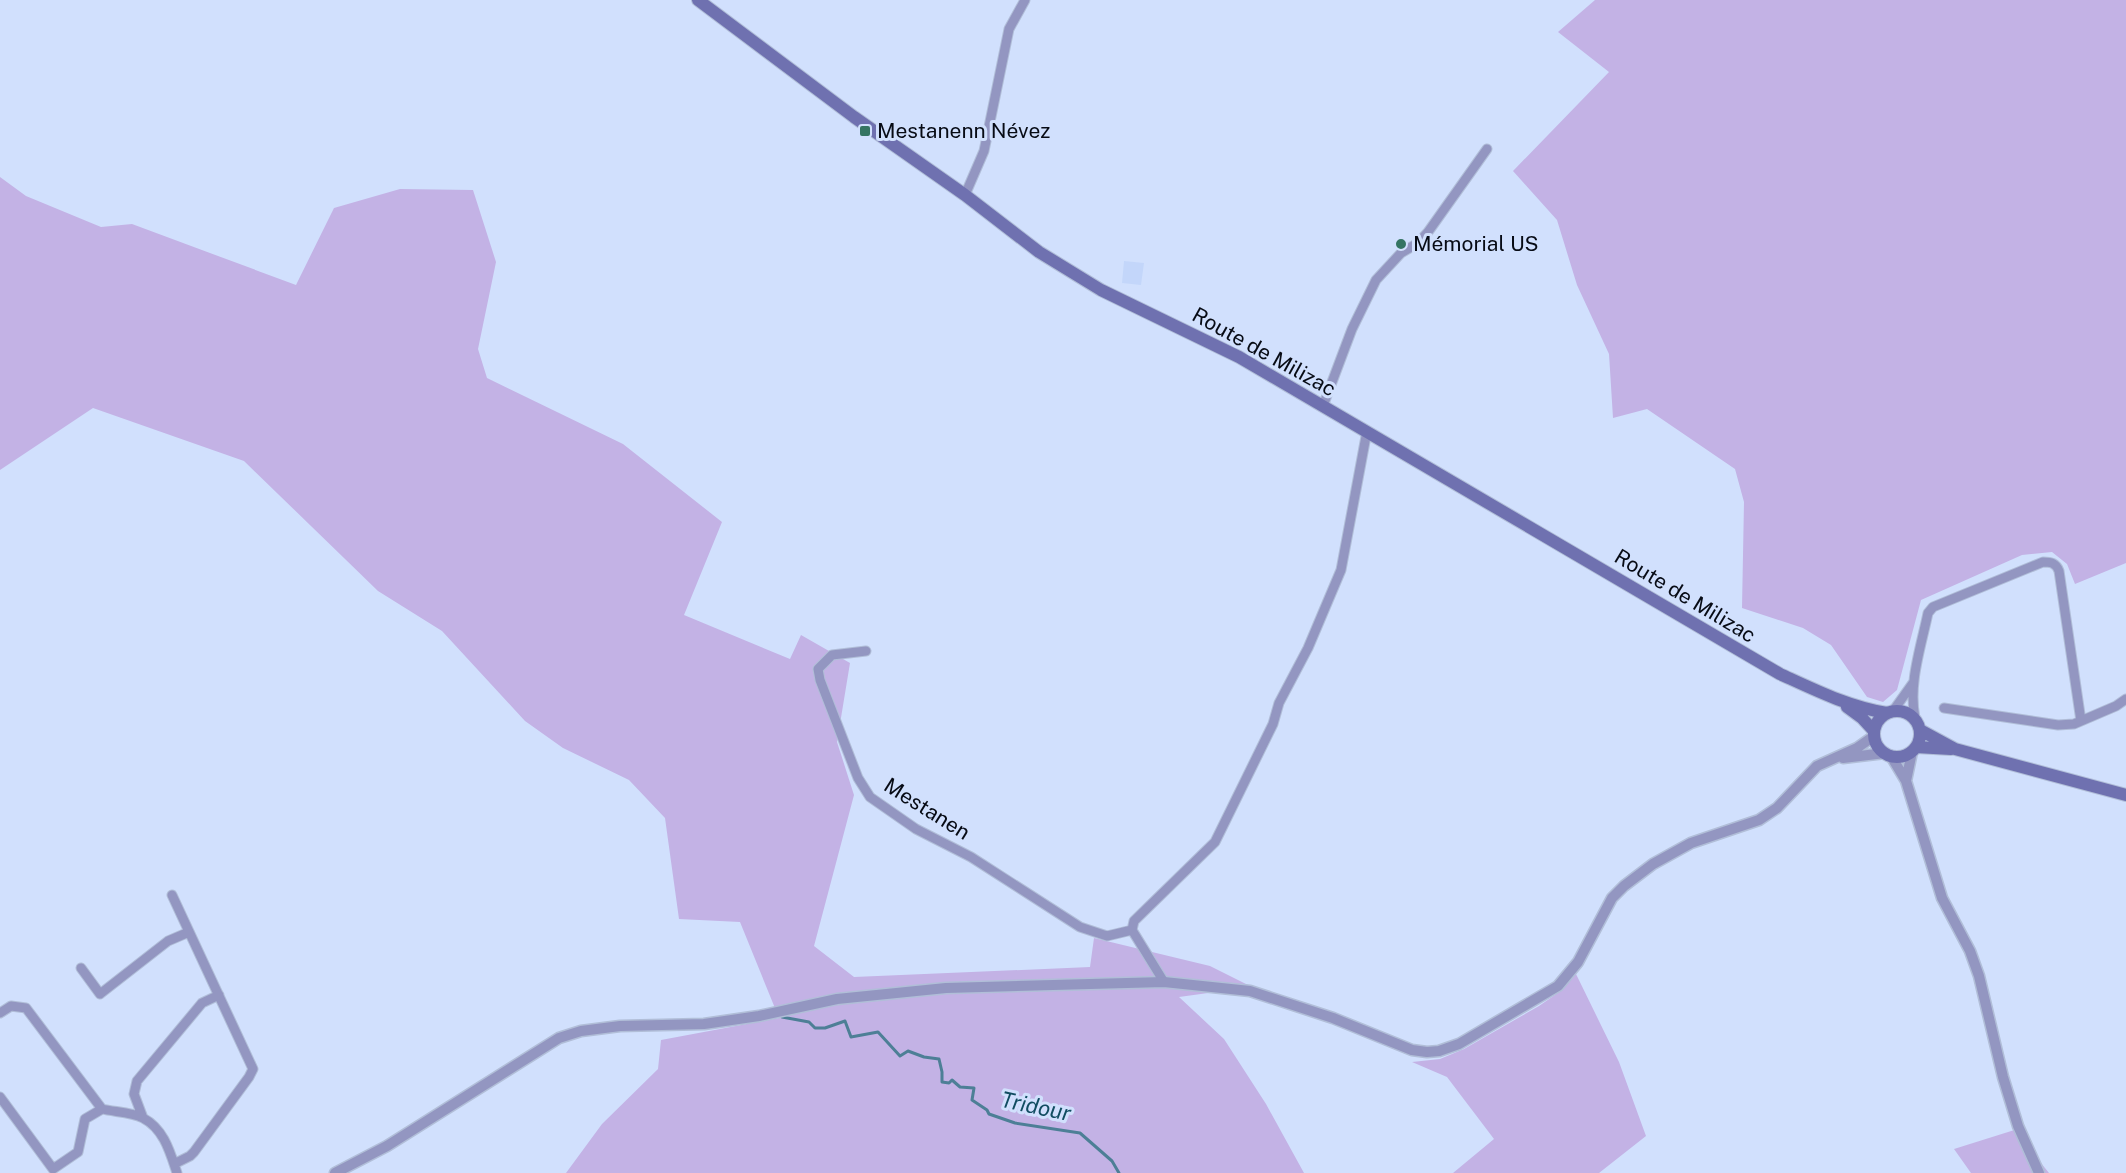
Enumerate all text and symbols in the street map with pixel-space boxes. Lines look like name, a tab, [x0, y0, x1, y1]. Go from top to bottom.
place label: Mestanenn Névez	[877, 118, 1050, 143]
marker: Mestanenn Névez	[858, 124, 872, 138]
place label: Mémorial US	[1413, 231, 1539, 256]
marker: Mémorial US	[1394, 237, 1408, 251]
street label: Route de Milizac	[1188, 302, 1340, 401]
street label: Route de Milizac	[1610, 544, 1760, 648]
street label: Mestanen	[880, 772, 975, 845]
water label: Tridour	[999, 1086, 1074, 1126]

